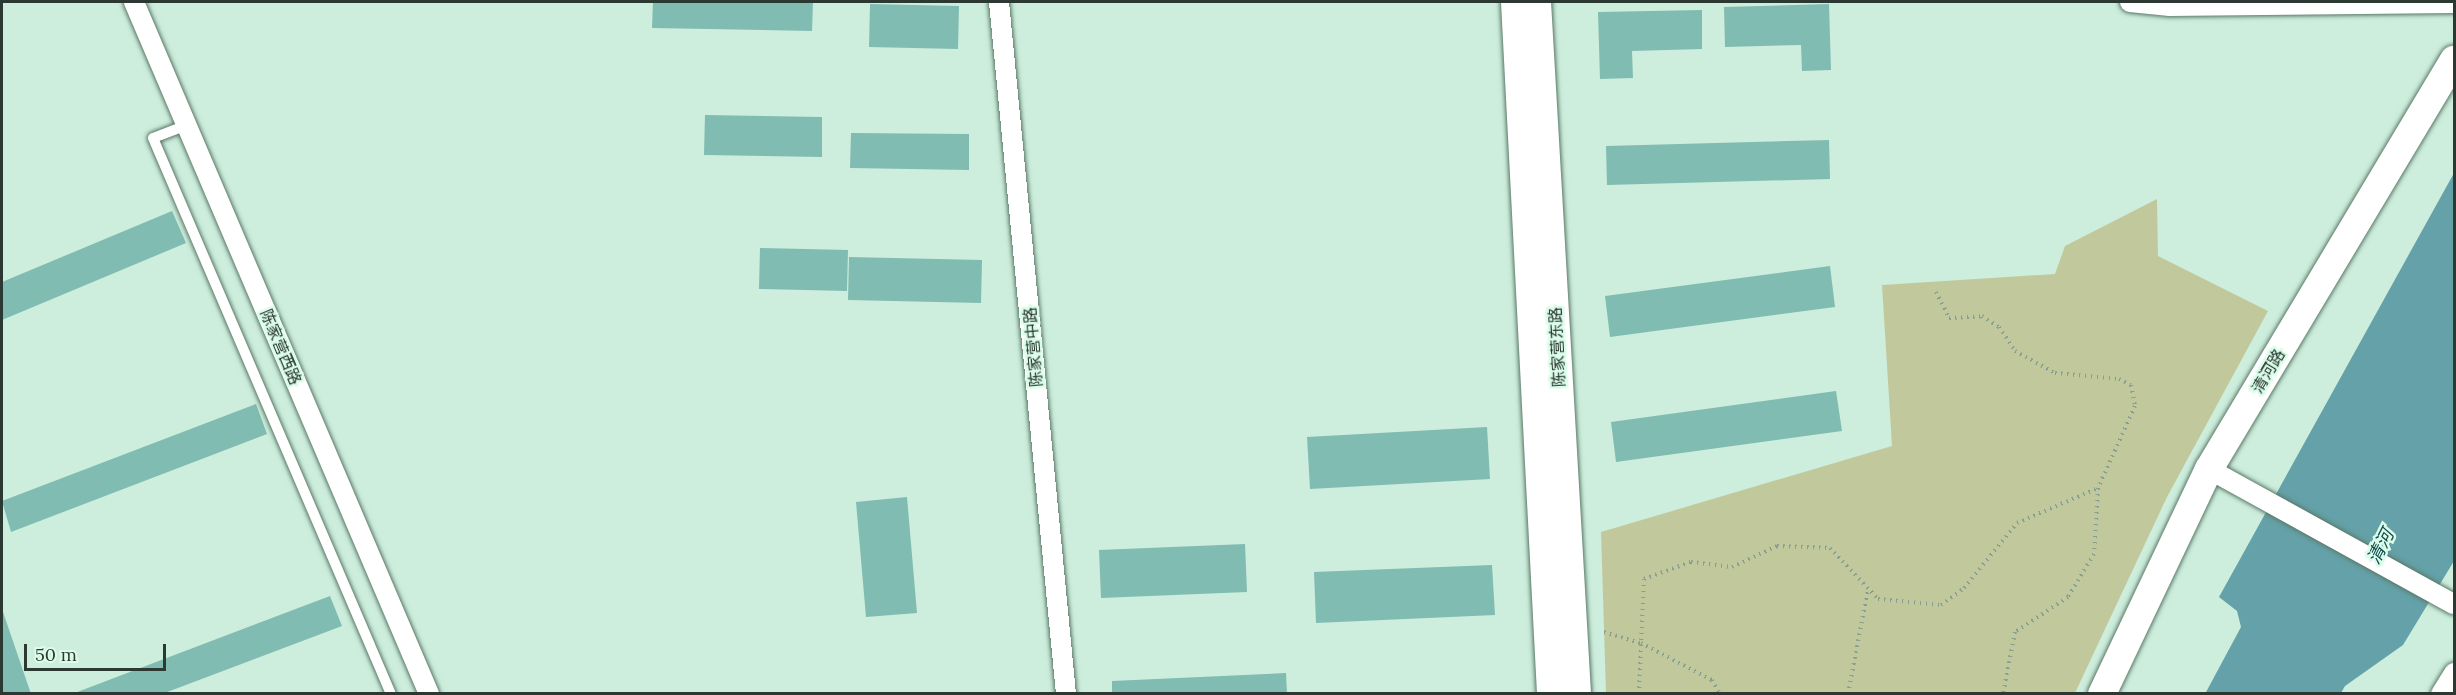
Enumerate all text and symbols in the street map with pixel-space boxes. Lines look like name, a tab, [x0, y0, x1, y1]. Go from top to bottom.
street label: 陈家营西路	[257, 306, 305, 388]
street label: 陈家营中路	[1020, 306, 1046, 388]
street label: 陈家营东路	[1545, 307, 1569, 387]
street label: 清河路	[2247, 345, 2289, 397]
water label: 清河	[2363, 526, 2399, 568]
scale bar	[27, 632, 170, 670]
text: 50 m	[35, 643, 77, 666]

